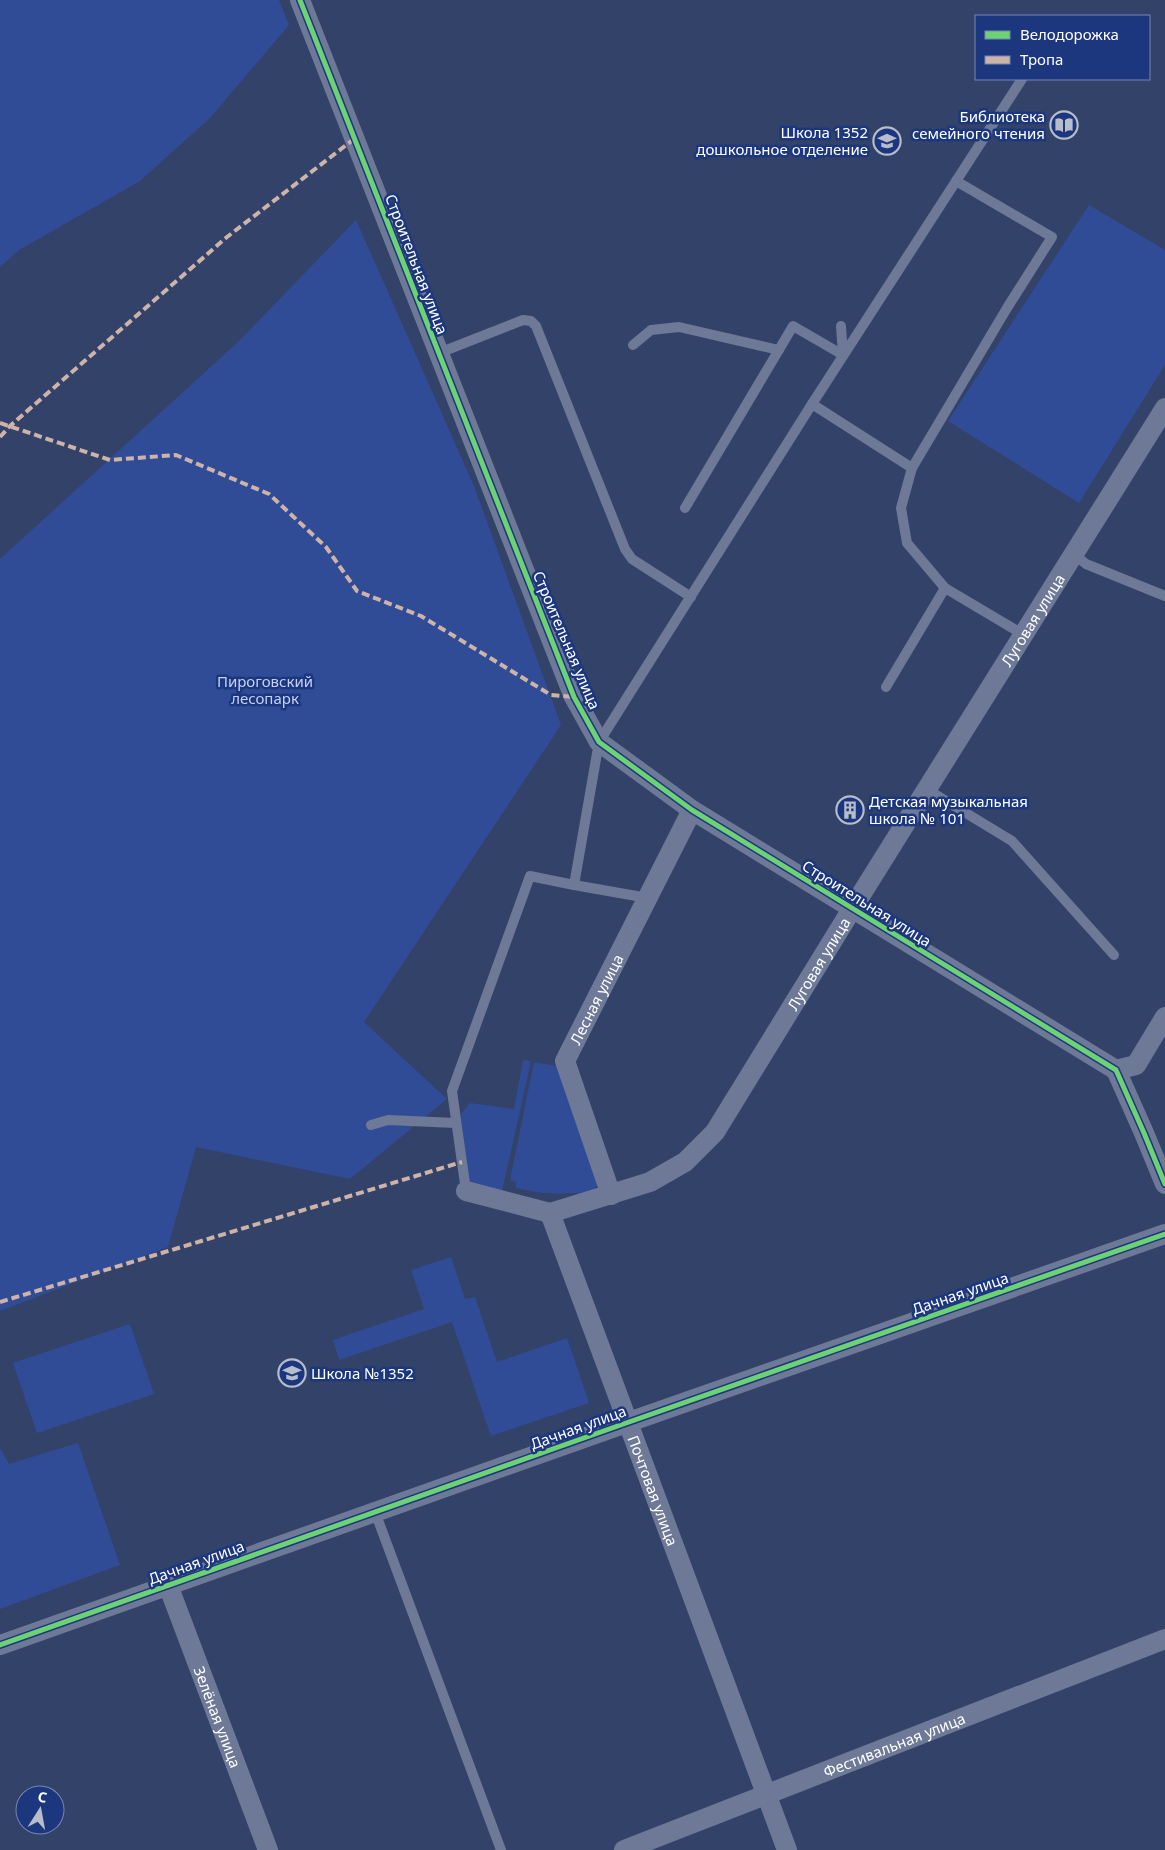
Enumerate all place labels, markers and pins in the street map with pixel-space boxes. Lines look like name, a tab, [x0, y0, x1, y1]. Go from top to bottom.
place label: Библиотека семейного чтения	[912, 106, 1045, 143]
library icon: Библиотека семейного чтения	[1049, 110, 1079, 140]
place label: Школа 1352 дошкольное отделение	[696, 122, 868, 159]
school or university icon: Школа 1352 дошкольное отделение	[872, 126, 902, 156]
place label: Детская музыкальная школа № 101	[869, 791, 1028, 828]
building icon: Детская музыкальная школа № 101	[835, 795, 865, 825]
school or university icon: Школа №1352	[277, 1358, 307, 1388]
place label: Школа №1352	[311, 1363, 414, 1383]

